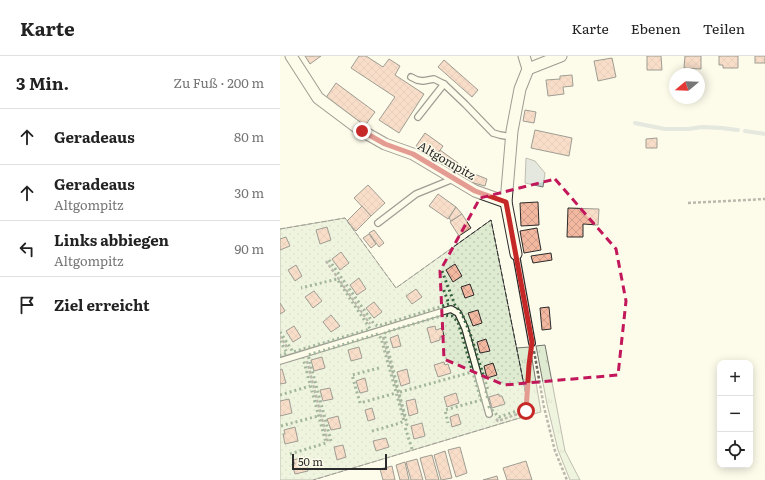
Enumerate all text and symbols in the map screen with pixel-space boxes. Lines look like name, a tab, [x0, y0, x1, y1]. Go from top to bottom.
text: Karte	[20, 14, 75, 42]
text: Karte	[572, 18, 609, 38]
text: Ebenen	[631, 18, 681, 38]
text: Teilen	[703, 18, 745, 38]
north arrow	[669, 68, 705, 104]
text: 3 Min.	[16, 70, 69, 95]
text: Zu Fuß · 200 m	[174, 73, 264, 92]
route end	[353, 122, 371, 140]
text: Geradeaus	[54, 125, 135, 148]
icon: ahead	[16, 126, 38, 148]
text: 80 m	[234, 127, 264, 146]
street label: Altgompitz	[415, 136, 479, 184]
text: Geradeaus	[54, 172, 135, 195]
icon: ahead	[16, 182, 38, 204]
text: 30 m	[234, 183, 264, 202]
text: Altgompitz	[54, 195, 124, 214]
text: Links abbiegen	[54, 228, 169, 251]
icon: left	[16, 238, 38, 260]
text: 90 m	[234, 239, 264, 258]
text: Altgompitz	[54, 251, 124, 270]
text: Ziel erreicht	[54, 293, 149, 316]
icon: arrive	[16, 294, 38, 316]
map controls	[717, 360, 753, 468]
button: +	[717, 360, 753, 396]
button: −	[717, 396, 753, 432]
route start	[517, 402, 535, 420]
button: locate	[717, 432, 753, 468]
scale bar	[292, 452, 387, 471]
text: 50 m	[298, 453, 323, 469]

